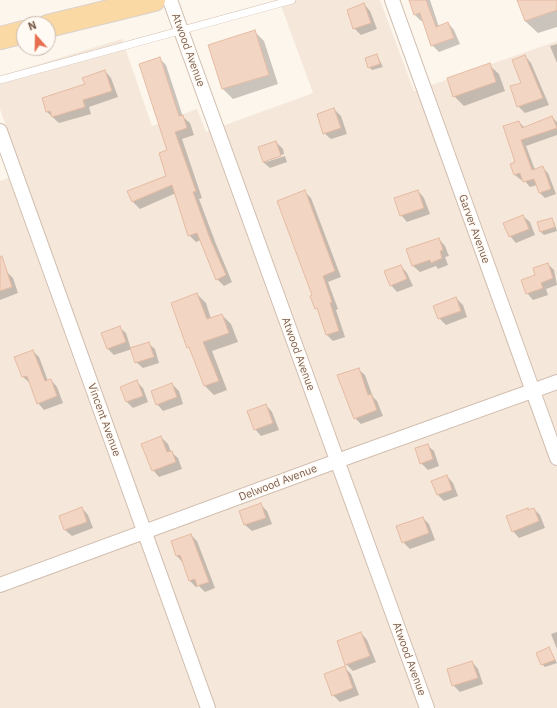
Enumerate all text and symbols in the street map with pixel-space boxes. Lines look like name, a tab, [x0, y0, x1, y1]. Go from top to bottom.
street label: Atwood Avenue	[169, 11, 207, 89]
north arrow	[16, 16, 56, 56]
text: N	[26, 18, 38, 34]
street label: Garver Avenue	[455, 193, 493, 265]
street label: Atwood Avenue	[279, 315, 317, 393]
street label: Vincent Avenue	[85, 382, 123, 458]
street label: Delwood Avenue	[237, 462, 319, 504]
street label: Atwood Avenue	[390, 620, 428, 698]

